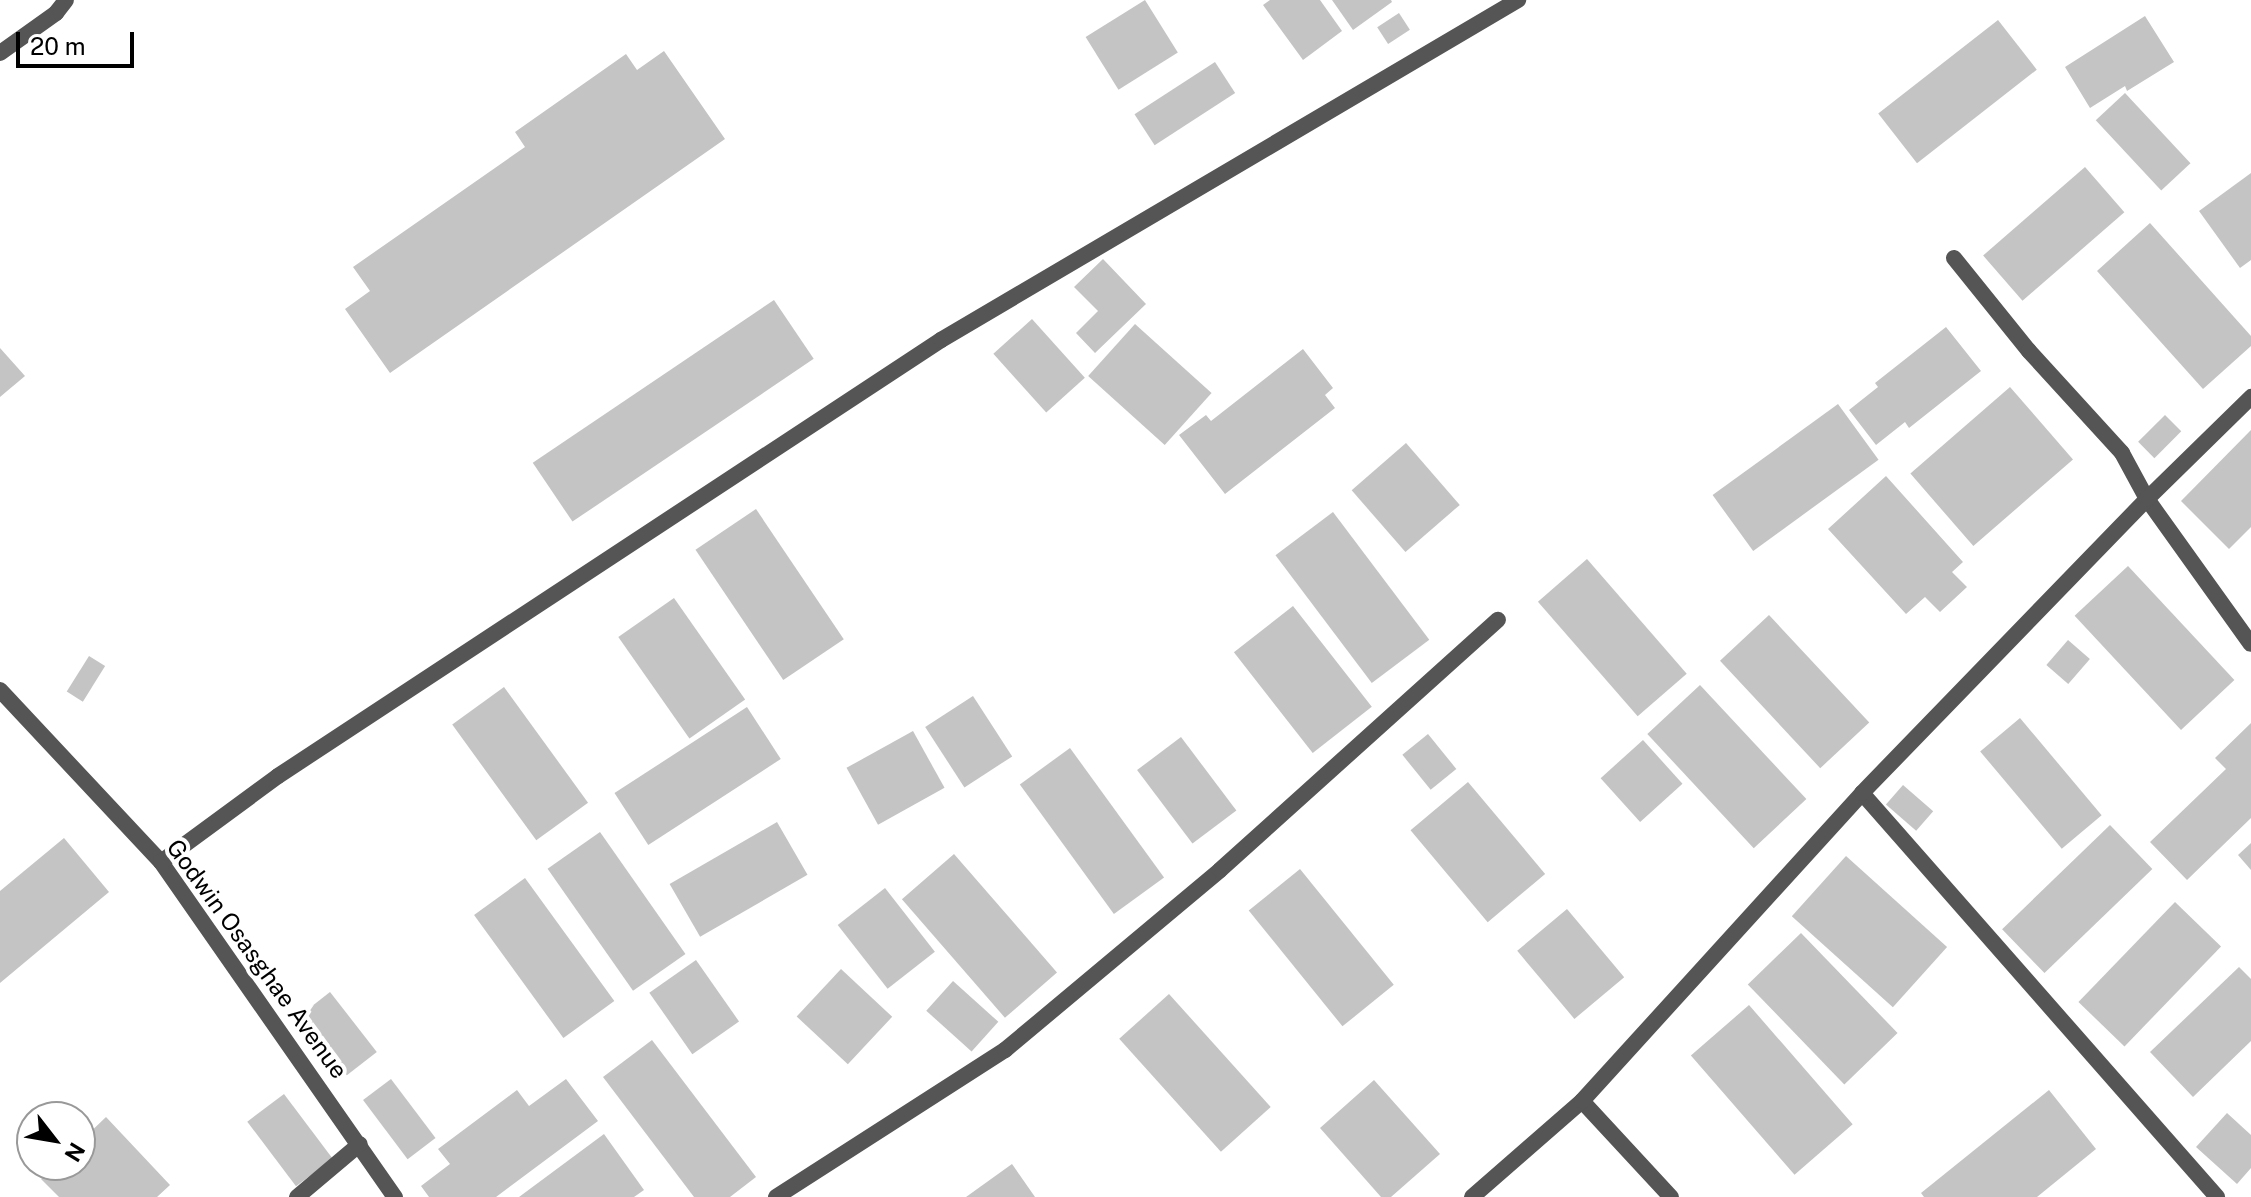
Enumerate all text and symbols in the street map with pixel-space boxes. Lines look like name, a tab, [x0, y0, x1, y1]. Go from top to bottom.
scale bar	[20, 16, 138, 66]
text: 20 m	[30, 32, 86, 60]
street label: Godwin Osasghae Avenue	[160, 834, 354, 1084]
north arrow	[16, 1101, 96, 1181]
text: N	[59, 1138, 90, 1166]

